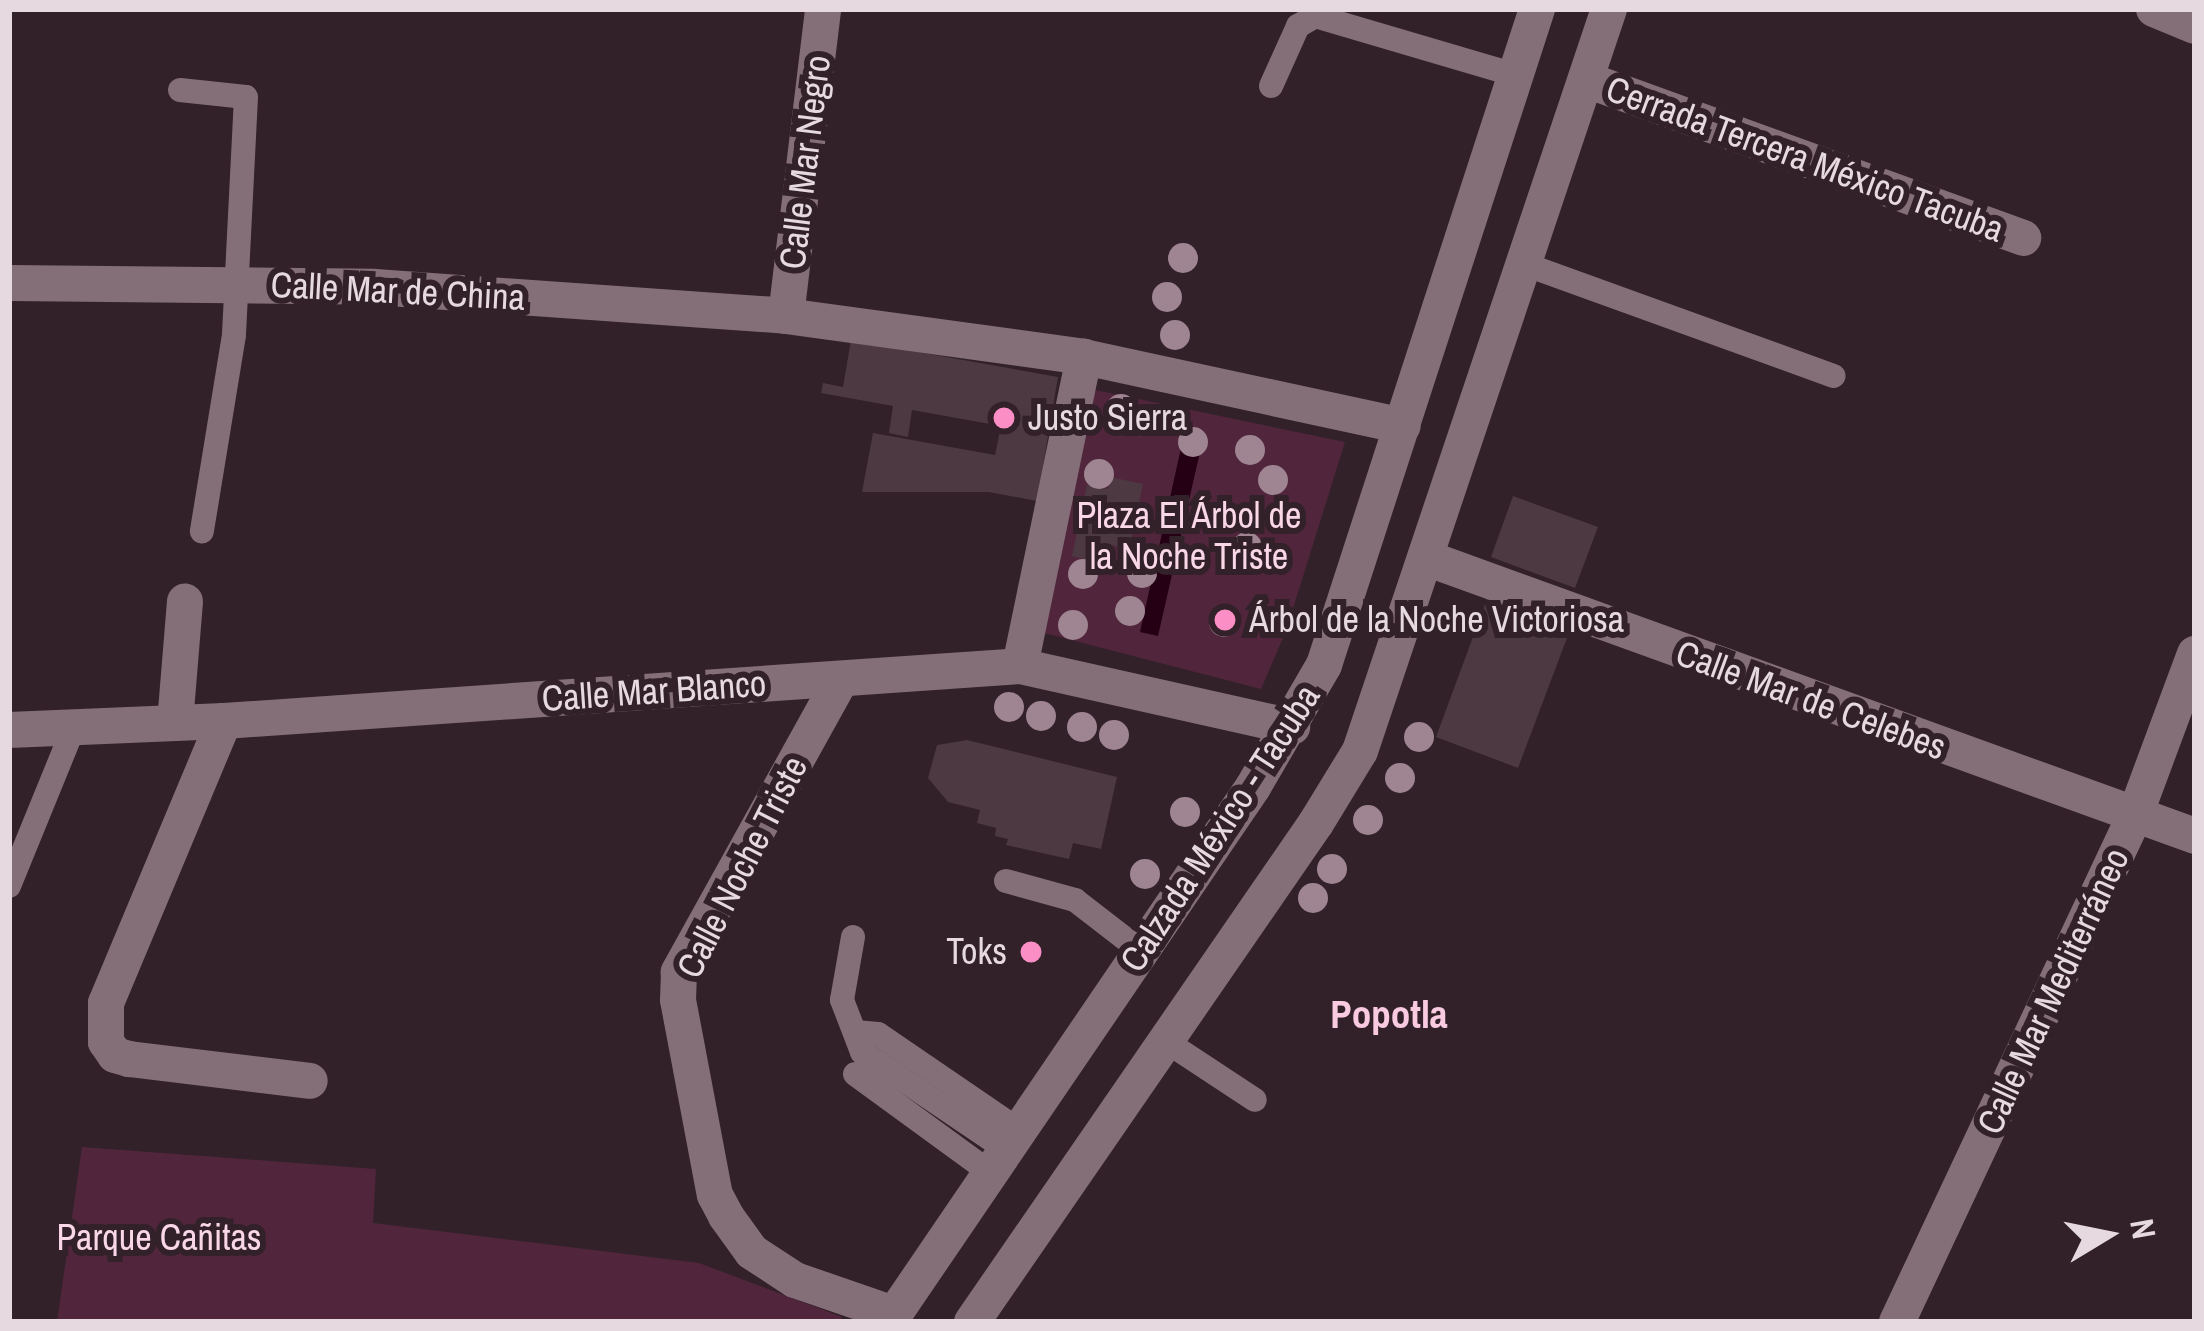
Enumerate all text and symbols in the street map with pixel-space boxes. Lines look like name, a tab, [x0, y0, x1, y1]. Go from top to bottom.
street label: Calle Mar Negro	[770, 53, 840, 271]
street label: Cerrada Tercera México Tacuba	[1600, 67, 2010, 251]
street label: Calle Mar de China	[270, 263, 526, 319]
place label: Justo Sierra	[1028, 396, 1187, 440]
marker: Justo Sierra	[991, 405, 1017, 431]
park label: Plaza El Árbol de la Noche Triste	[1076, 493, 1302, 578]
place label: Árbol de la Noche Victoriosa	[1249, 598, 1624, 642]
marker: Árbol de la Noche Victoriosa	[1212, 607, 1238, 633]
street label: Calle Mar de Celebes	[1670, 631, 1952, 769]
street label: Calle Mar Blanco	[540, 662, 768, 720]
street label: Calzada México - Tacuba	[1111, 676, 1329, 980]
street label: Calle Noche Triste	[668, 749, 816, 985]
street label: Calle Mar Mediterráneo	[1968, 841, 2138, 1141]
place label: Toks	[946, 930, 1007, 974]
marker: Toks	[1018, 939, 1044, 965]
district label: Popotla	[1330, 991, 1448, 1037]
north arrow	[2048, 1175, 2168, 1295]
text: N	[2120, 1215, 2167, 1242]
park label: Parque Cañitas	[56, 1216, 262, 1260]

